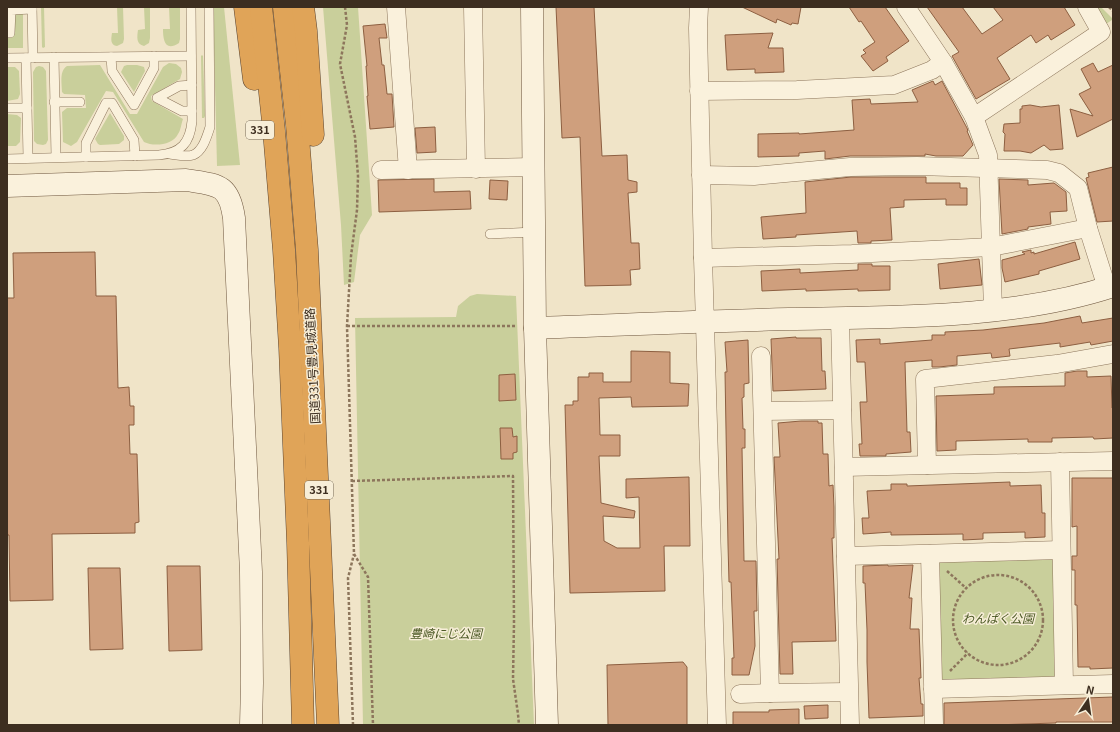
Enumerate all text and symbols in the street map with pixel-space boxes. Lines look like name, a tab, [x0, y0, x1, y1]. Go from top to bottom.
road number: 331	[246, 121, 274, 139]
street label: 国道331号豊見城道路	[300, 308, 323, 424]
road number: 331	[305, 481, 333, 499]
park label: わんぱく公園	[962, 609, 1036, 626]
park label: 豊崎にじ公園	[410, 624, 484, 641]
north arrow	[1068, 680, 1108, 720]
text: N	[1085, 681, 1096, 698]

